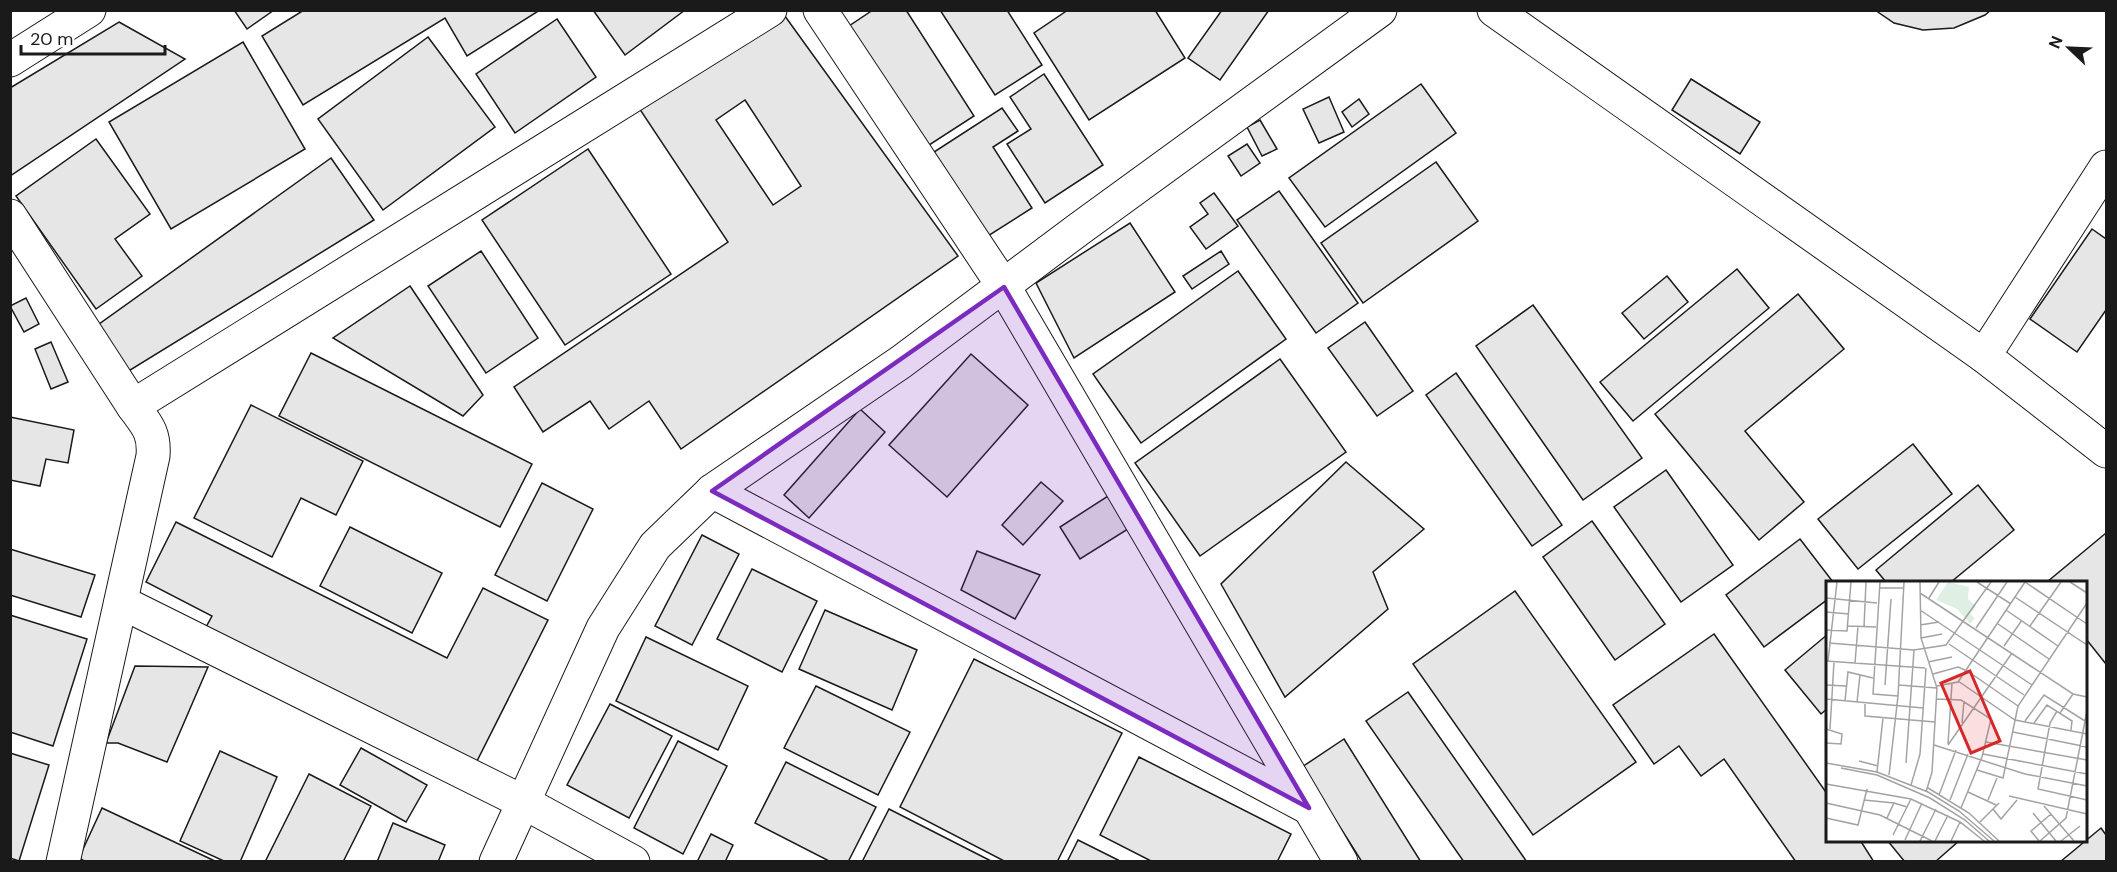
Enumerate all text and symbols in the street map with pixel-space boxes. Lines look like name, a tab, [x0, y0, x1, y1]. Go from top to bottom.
scale bar	[21, 18, 165, 56]
north arrow	[2039, 18, 2099, 78]
text: 20 m	[30, 27, 73, 51]
text: N	[2044, 33, 2068, 52]
inset map	[1826, 581, 2087, 842]

